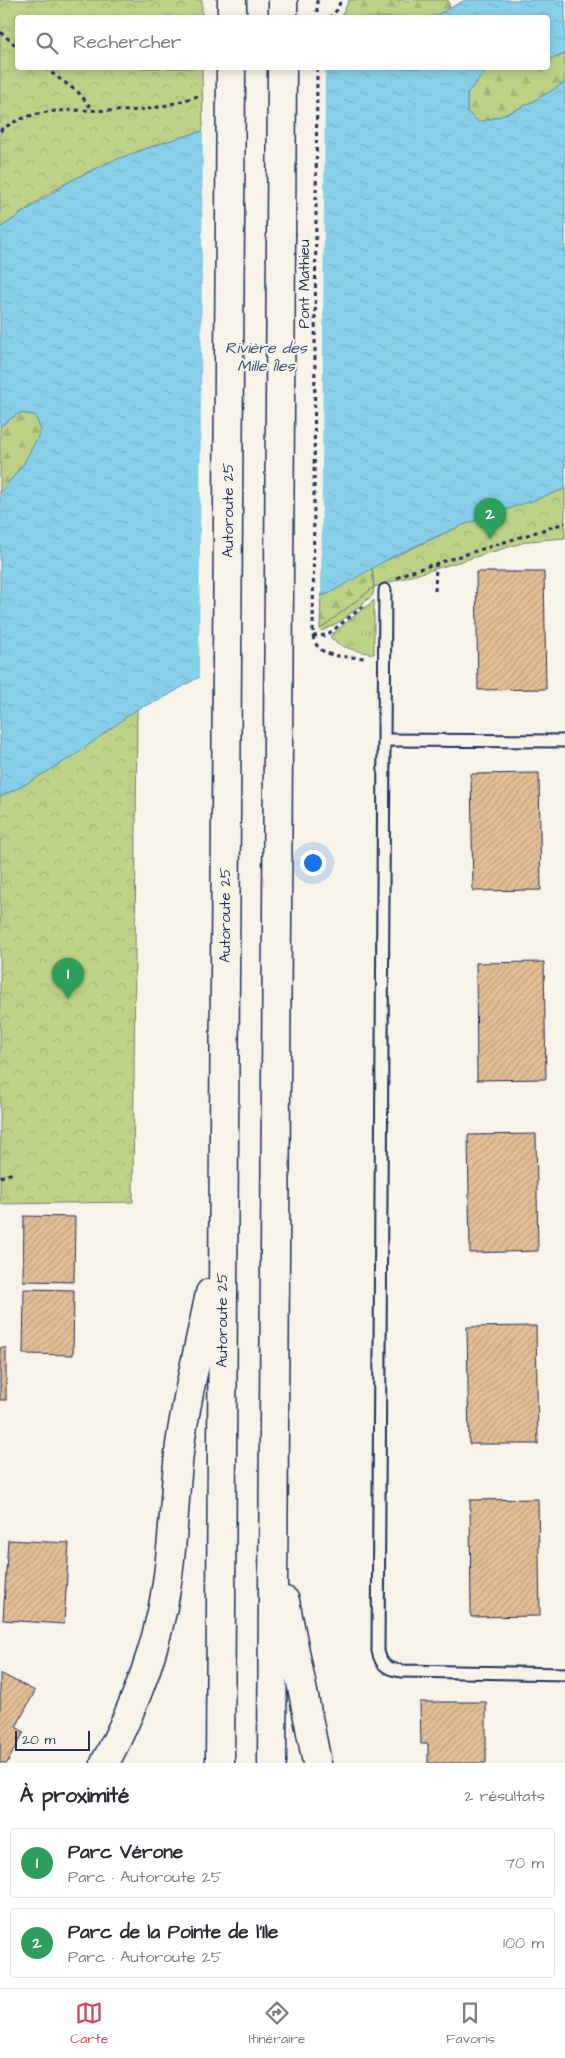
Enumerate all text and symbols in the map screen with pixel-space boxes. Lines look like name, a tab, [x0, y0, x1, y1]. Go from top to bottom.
search box	[15, 15, 550, 70]
icon: search	[33, 29, 61, 57]
text: Rechercher	[73, 29, 181, 56]
street label: Pont Mathieu	[294, 239, 315, 329]
water label: Rivière des Mille Îles	[225, 337, 308, 377]
street label: Autoroute 25	[218, 462, 239, 558]
pin: 2	[474, 498, 506, 539]
your location	[300, 850, 326, 876]
street label: Autoroute 25	[215, 867, 236, 963]
pin: 1	[52, 958, 84, 999]
street label: Autoroute 25	[212, 1272, 233, 1368]
scale bar	[15, 1728, 90, 1751]
text: 20 m	[22, 1730, 55, 1750]
text: À proximité	[20, 1781, 129, 1810]
text: 2 résultats	[464, 1785, 545, 1807]
text: Parc Vérone	[68, 1839, 183, 1866]
text: 1	[36, 1852, 38, 1874]
text: 70 m	[505, 1852, 544, 1874]
text: Parc · Autoroute 25	[68, 1866, 222, 1888]
text: Parc de la Pointe de l'Ile	[68, 1919, 278, 1946]
text: 2	[32, 1932, 42, 1954]
text: 100 m	[503, 1932, 544, 1954]
text: Parc · Autoroute 25	[68, 1946, 222, 1968]
tab: Carte	[70, 1999, 108, 2049]
tab: Itinéraire	[249, 1999, 305, 2049]
tab: Favoris	[446, 1999, 495, 2049]

